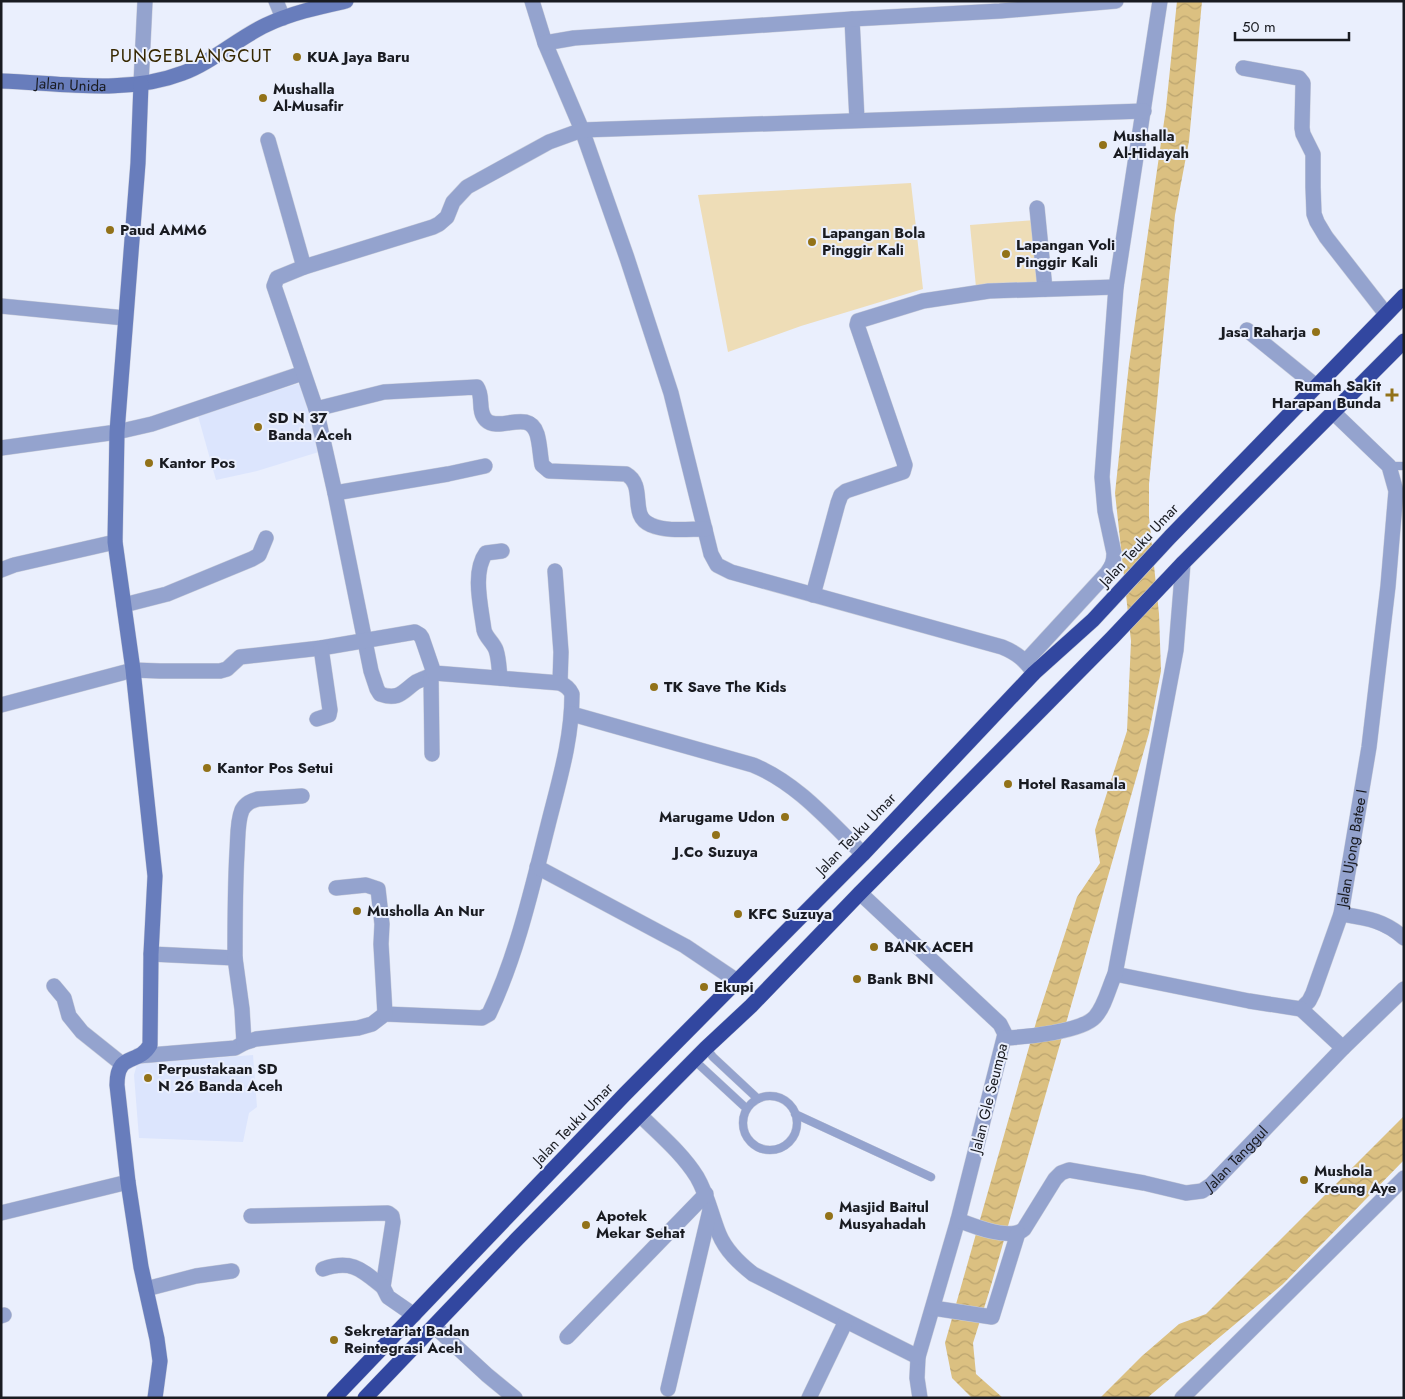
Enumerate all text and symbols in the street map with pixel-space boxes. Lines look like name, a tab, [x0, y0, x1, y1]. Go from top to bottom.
scale bar	[1235, 10, 1349, 42]
text: 50 m	[1242, 16, 1276, 38]
district label: PUNGEBLANGCUT	[110, 43, 272, 69]
place label: KUA Jaya Baru	[307, 46, 410, 68]
marker: KUA Jaya Baru	[291, 51, 303, 63]
street label: Jalan Unida	[33, 72, 106, 97]
place label: Mushalla Al-Musafir	[272, 78, 345, 117]
marker: Mushalla Al-Musafir	[257, 92, 269, 104]
place label: Mushalla Al-Hidayah	[1112, 125, 1189, 164]
marker: Mushalla Al-Hidayah	[1097, 139, 1109, 151]
place label: Paud AMM6	[120, 219, 207, 241]
place label: Lapangan Bola Pinggir Kali	[822, 222, 925, 261]
marker: Paud AMM6	[104, 224, 116, 236]
place label: Lapangan Voli Pinggir Kali	[1016, 234, 1115, 273]
marker: Lapangan Bola Pinggir Kali	[806, 236, 818, 248]
marker: Lapangan Voli Pinggir Kali	[1000, 248, 1012, 260]
place label: Jasa Raharja	[1218, 321, 1306, 343]
marker: Jasa Raharja	[1310, 326, 1322, 338]
place label: Rumah Sakit Harapan Bunda	[1272, 375, 1381, 414]
marker: Rumah Sakit Harapan Bunda	[1385, 388, 1399, 402]
place label: SD N 37 Banda Aceh	[268, 407, 352, 446]
marker: SD N 37 Banda Aceh	[252, 421, 264, 433]
place label: Kantor Pos	[159, 452, 235, 474]
marker: Kantor Pos	[143, 457, 155, 469]
street label: Jalan Teuku Umar	[1093, 498, 1184, 593]
place label: TK Save The Kids	[664, 676, 786, 698]
marker: TK Save The Kids	[648, 681, 660, 693]
place label: Kantor Pos Setui	[217, 757, 333, 779]
marker: Kantor Pos Setui	[201, 762, 213, 774]
place label: Hotel Rasamala	[1018, 773, 1126, 795]
marker: Hotel Rasamala	[1002, 778, 1014, 790]
street label: Jalan Teuku Umar	[809, 787, 902, 882]
street label: Jalan Ujong Batee I	[1331, 788, 1373, 911]
place label: Marugame Udon	[659, 806, 775, 828]
marker: Marugame Udon	[779, 811, 791, 823]
marker: J.Co Suzuya	[710, 829, 722, 841]
place label: J.Co Suzuya	[671, 841, 758, 863]
place label: Musholla An Nur	[367, 900, 486, 922]
place label: KFC Suzuya	[748, 903, 832, 925]
marker: Musholla An Nur	[351, 905, 363, 917]
marker: KFC Suzuya	[732, 908, 744, 920]
place label: BANK ACEH	[884, 936, 974, 958]
marker: BANK ACEH	[868, 941, 880, 953]
place label: Bank BNI	[867, 968, 934, 990]
marker: Bank BNI	[851, 973, 863, 985]
place label: Ekupi	[714, 976, 754, 998]
marker: Ekupi	[698, 981, 710, 993]
street label: Jalan Gle Seumpa	[964, 1041, 1013, 1157]
place label: Perpustakaan SD N 26 Banda Aceh	[158, 1058, 283, 1097]
marker: Perpustakaan SD N 26 Banda Aceh	[142, 1072, 154, 1084]
street label: Jalan Teuku Umar	[526, 1077, 619, 1172]
street label: Jalan Tanggul	[1199, 1121, 1273, 1198]
place label: Mushola Kreung Aye	[1314, 1160, 1397, 1199]
marker: Mushola Kreung Aye	[1298, 1174, 1310, 1186]
place label: Masjid Baitul Musyahadah	[839, 1196, 929, 1235]
place label: Apotek Mekar Sehat	[595, 1205, 685, 1244]
marker: Masjid Baitul Musyahadah	[823, 1210, 835, 1222]
marker: Apotek Mekar Sehat	[580, 1219, 592, 1231]
place label: Sekretariat Badan Reintegrasi Aceh	[344, 1320, 470, 1359]
marker: Sekretariat Badan Reintegrasi Aceh	[328, 1334, 340, 1346]

